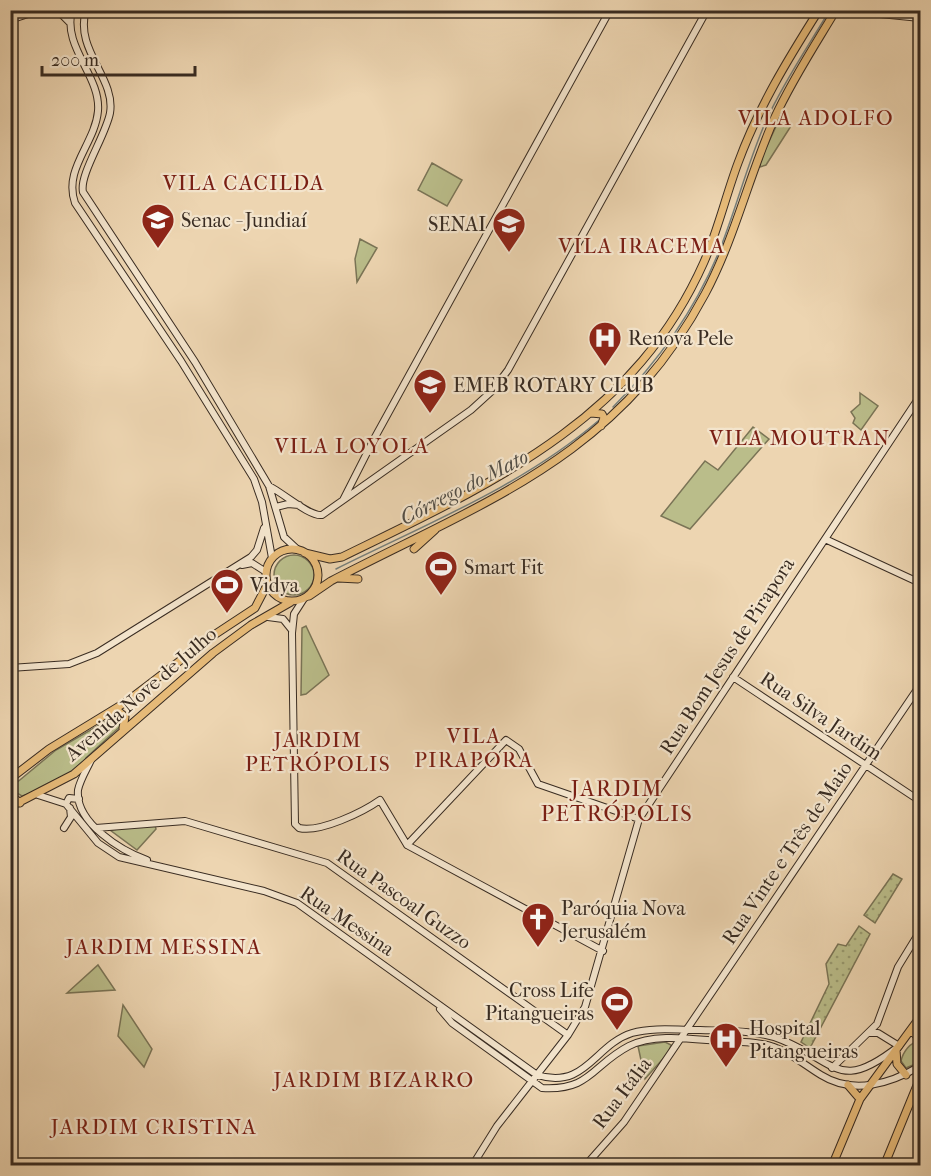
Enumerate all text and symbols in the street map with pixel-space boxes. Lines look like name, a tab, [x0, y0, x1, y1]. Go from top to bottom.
scale bar	[42, 39, 195, 77]
text: 200 m	[51, 50, 99, 71]
district label: VILA ADOLFO	[737, 106, 894, 130]
district label: VILA CACILDA	[162, 171, 325, 195]
school or university icon: Senac - Jundiaí	[140, 202, 176, 249]
school or university icon: SENAI	[491, 206, 527, 253]
place label: Senac - Jundiaí	[181, 209, 308, 232]
place label: SENAI	[428, 213, 486, 236]
district label: VILA IRACEMA	[557, 234, 726, 258]
hospital icon: Renova Pele	[587, 320, 623, 367]
place label: Renova Pele	[628, 327, 734, 350]
school or university icon: EMEB ROTARY CLUB	[412, 367, 448, 414]
place label: EMEB ROTARY CLUB	[453, 374, 654, 397]
district label: VILA MOUTRAN	[708, 426, 891, 450]
district label: VILA LOYOLA	[273, 434, 430, 458]
water label: Córrego do Mato	[396, 444, 532, 530]
sports icon: Smart Fit	[423, 549, 459, 596]
street label: Rua Bom Jesus de Pirapora	[655, 553, 800, 759]
place label: Smart Fit	[464, 556, 544, 579]
sports icon: Vidya	[209, 567, 245, 614]
place label: Vidya	[249, 574, 300, 597]
street label: Avenida Nove de Julho	[60, 622, 221, 767]
street label: Rua Silva Jardim	[756, 667, 887, 765]
district label: VILA PIRAPORA	[414, 724, 534, 772]
district label: JARDIM PETRÓPOLIS	[245, 728, 391, 776]
street label: Rua Vinte e Três de Maio	[717, 757, 857, 949]
district label: JARDIM PETRÓPOLIS	[541, 776, 693, 827]
street label: Rua Pascoal Guzzo	[332, 844, 476, 954]
street label: Rua Messina	[296, 881, 399, 961]
place label: Paróquia Nova Jerusalém	[559, 897, 686, 943]
church icon: Paróquia Nova Jerusalém	[520, 901, 556, 948]
district label: JARDIM MESSINA	[64, 935, 262, 959]
place label: Cross Life Pitangueiras	[485, 979, 594, 1025]
sports icon: Cross Life Pitangueiras	[599, 984, 635, 1031]
place label: Hospital Pitangueiras	[749, 1017, 858, 1063]
hospital icon: Hospital Pitangueiras	[708, 1021, 744, 1068]
street label: Rua Itália	[588, 1052, 657, 1133]
district label: JARDIM BIZARRO	[271, 1068, 475, 1092]
district label: JARDIM CRISTINA	[49, 1115, 257, 1139]

